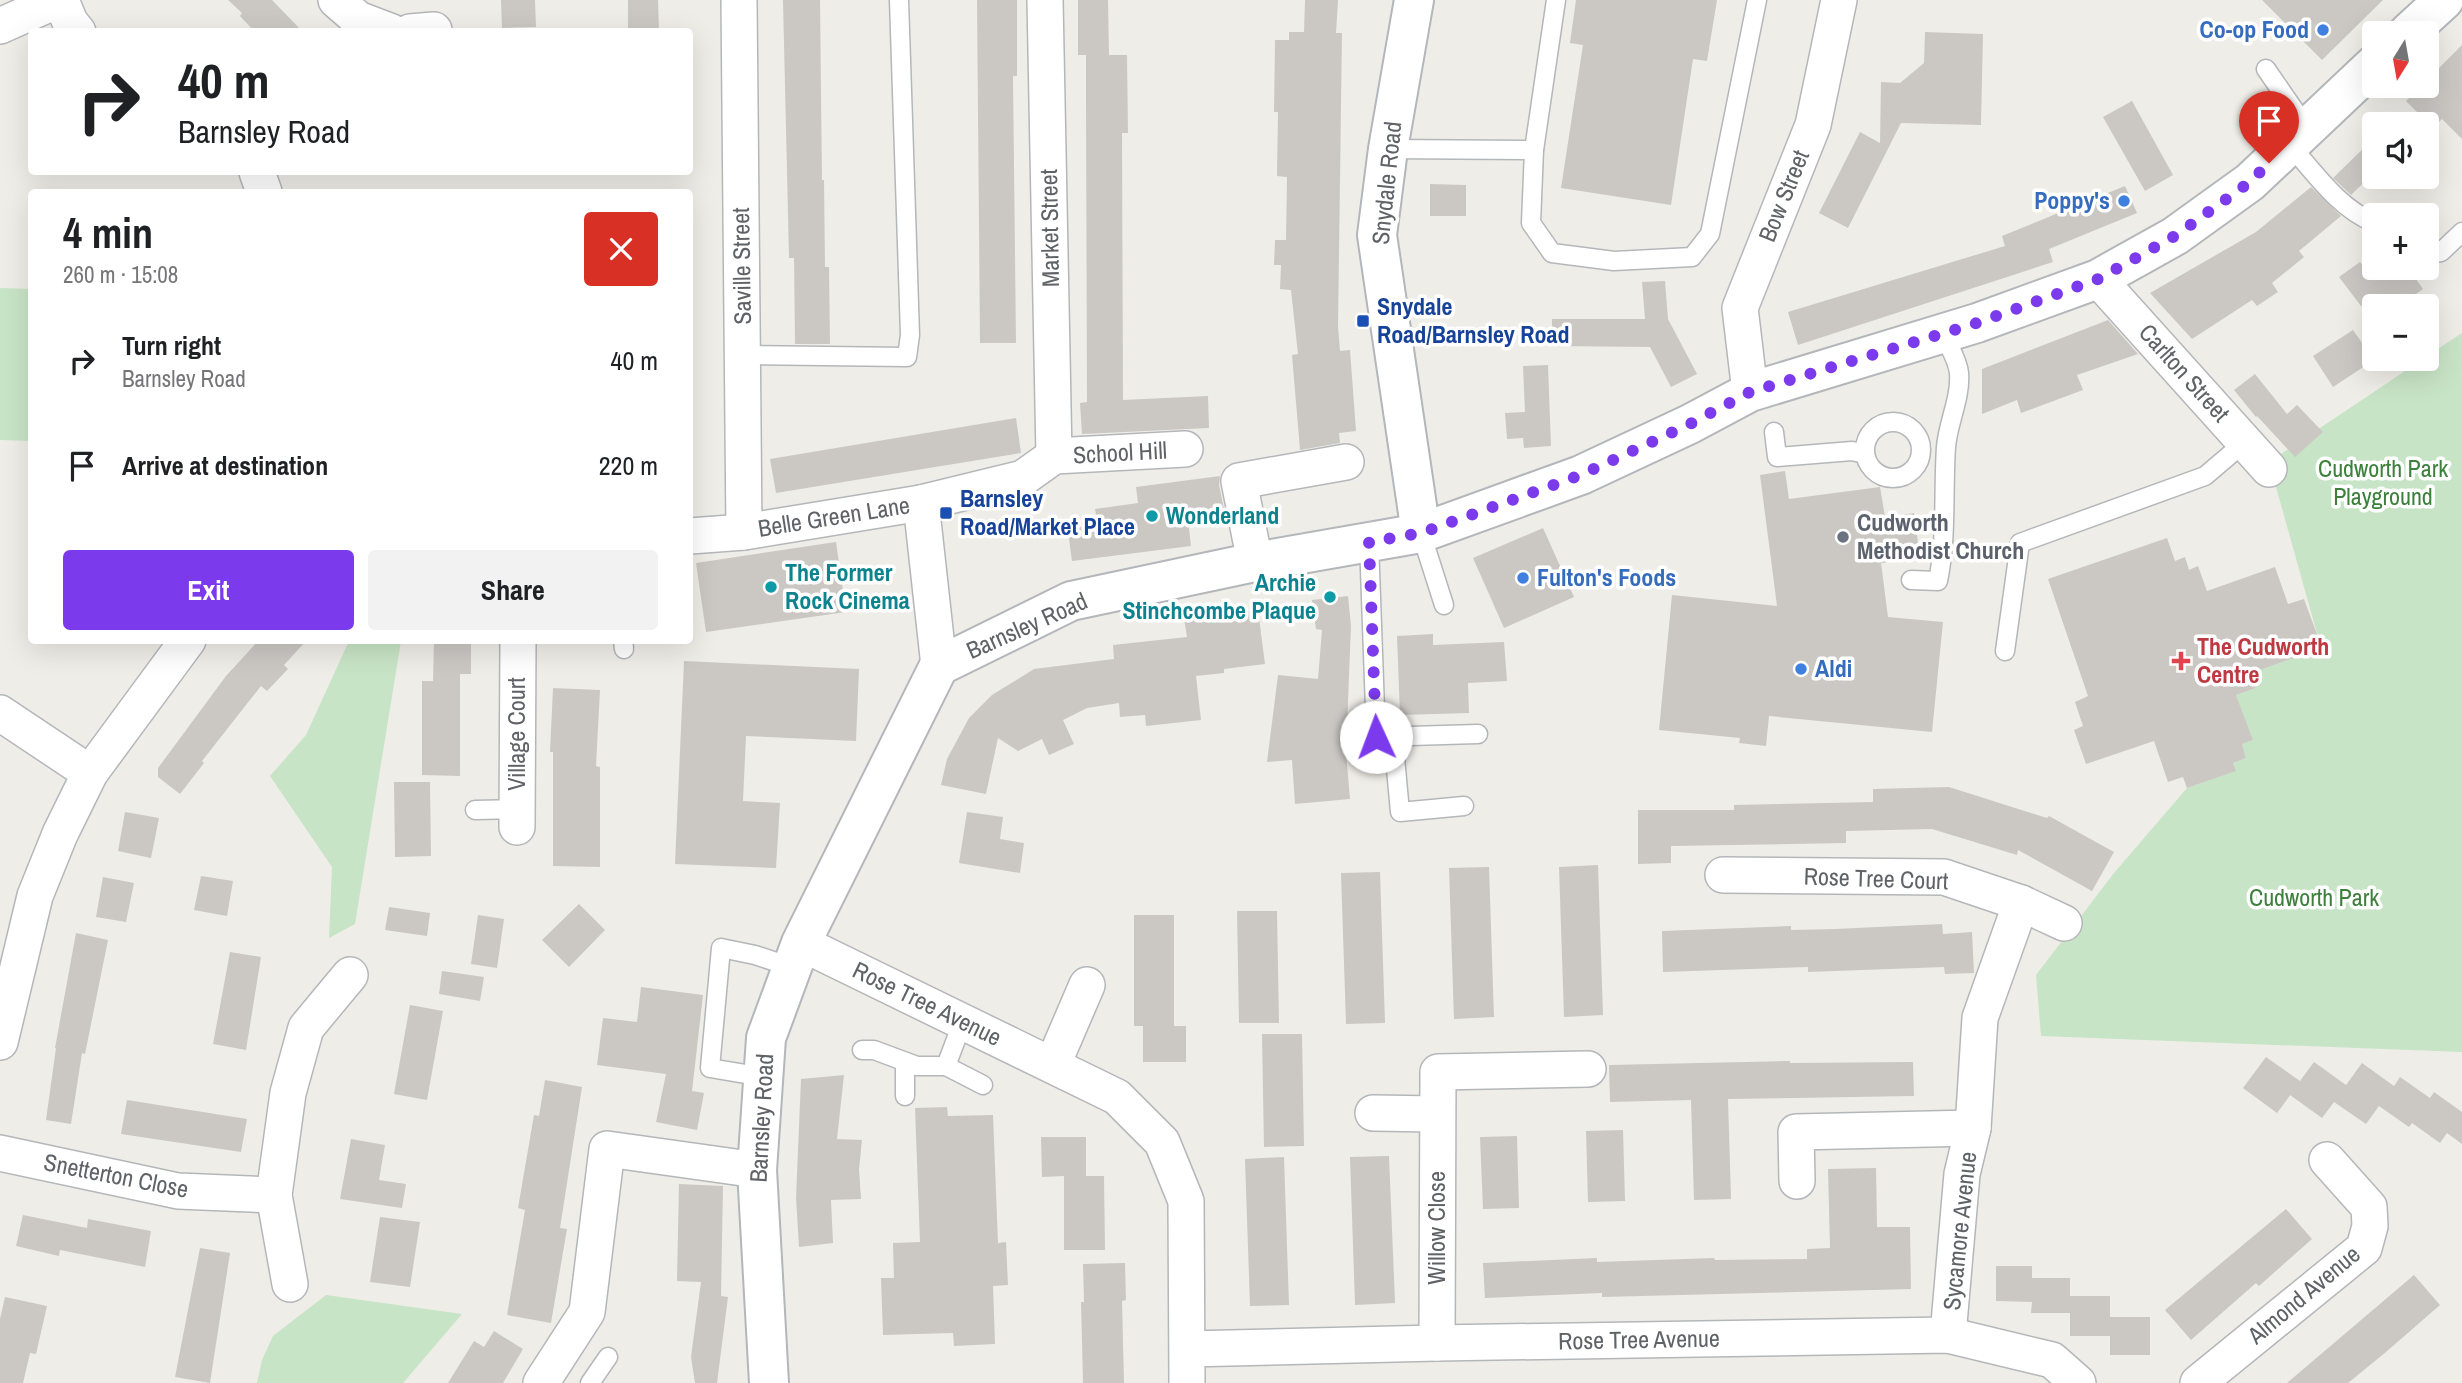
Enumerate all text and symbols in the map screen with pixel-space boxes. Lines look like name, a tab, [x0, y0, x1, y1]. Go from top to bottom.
place label: Co-op Food	[2200, 13, 2309, 45]
north arrow	[2362, 21, 2440, 98]
map controls	[2362, 21, 2439, 371]
marker: Co-op Food	[2315, 22, 2331, 38]
text: 40 m	[178, 47, 270, 113]
icon: right	[63, 56, 154, 147]
pin	[2239, 91, 2299, 163]
icon: arrive	[2250, 102, 2288, 140]
text: Barnsley Road	[178, 110, 350, 153]
button: sound	[2362, 112, 2439, 189]
street label: Snydale Road	[1364, 120, 1408, 246]
street label: Bow Street	[1750, 145, 1816, 246]
street label: Market Street	[1032, 168, 1066, 287]
place label: Poppy's	[2034, 184, 2110, 216]
marker: Poppy's	[2116, 193, 2132, 209]
button: +	[2362, 203, 2439, 280]
text: 4 min	[63, 205, 153, 261]
street label: Saville Street	[724, 207, 758, 325]
button: close	[584, 212, 658, 286]
text: 260 m · 15:08	[63, 259, 178, 290]
place label: Snydale Road/Barnsley Road	[1377, 290, 1569, 350]
button: −	[2362, 294, 2439, 371]
marker: Snydale Road/Barnsley Road	[1355, 313, 1371, 329]
street label: Carlton Street	[2132, 317, 2238, 429]
text: Turn right	[122, 328, 221, 363]
icon: right	[63, 342, 101, 380]
text: 40 m	[611, 343, 658, 378]
text: Barnsley Road	[122, 363, 246, 394]
street label: School Hill	[1072, 434, 1168, 470]
icon: arrive	[63, 447, 101, 485]
text: Arrive at destination	[122, 448, 328, 483]
text: 220 m	[599, 448, 658, 483]
park label: Cudworth Park Playground	[2318, 452, 2448, 512]
place label: Barnsley Road/Market Place	[960, 482, 1135, 542]
street label: Belle Green Lane	[756, 488, 912, 544]
place label: Wonderland	[1166, 499, 1279, 531]
marker: Barnsley Road/Market Place	[938, 505, 954, 521]
place label: Cudworth Methodist Church	[1857, 506, 2024, 566]
marker: Wonderland	[1144, 508, 1160, 524]
marker: Cudworth Methodist Church	[1835, 529, 1851, 545]
button: Exit	[63, 550, 354, 630]
button: Share	[368, 550, 658, 630]
place label: The Former Rock Cinema	[785, 556, 910, 616]
place label: Fulton's Foods	[1537, 561, 1676, 593]
place label: Archie Stinchcombe Plaque	[1122, 566, 1316, 626]
marker: Fulton's Foods	[1515, 570, 1531, 586]
marker: The Former Rock Cinema	[763, 579, 779, 595]
street label: Barnsley Road	[961, 584, 1092, 666]
marker: Archie Stinchcombe Plaque	[1322, 589, 1338, 605]
place label: The Cudworth Centre	[2197, 630, 2329, 690]
marker: The Cudworth Centre	[2171, 651, 2191, 671]
place label: Aldi	[1815, 652, 1852, 684]
marker: Aldi	[1793, 661, 1809, 677]
street label: Village Court	[500, 677, 532, 791]
position arrow	[1339, 700, 1413, 774]
street label: Rose Tree Court	[1803, 859, 1949, 897]
park label: Cudworth Park	[2249, 881, 2379, 913]
street label: Rose Tree Avenue	[848, 953, 1007, 1053]
street label: Barnsley Road	[742, 1053, 780, 1183]
street label: Snetterton Close	[41, 1145, 191, 1205]
street label: Sycamore Avenue	[1935, 1150, 1983, 1312]
street label: Willow Close	[1420, 1171, 1452, 1285]
street label: Almond Avenue	[2240, 1238, 2366, 1351]
street label: Rose Tree Avenue	[1558, 1322, 1720, 1356]

